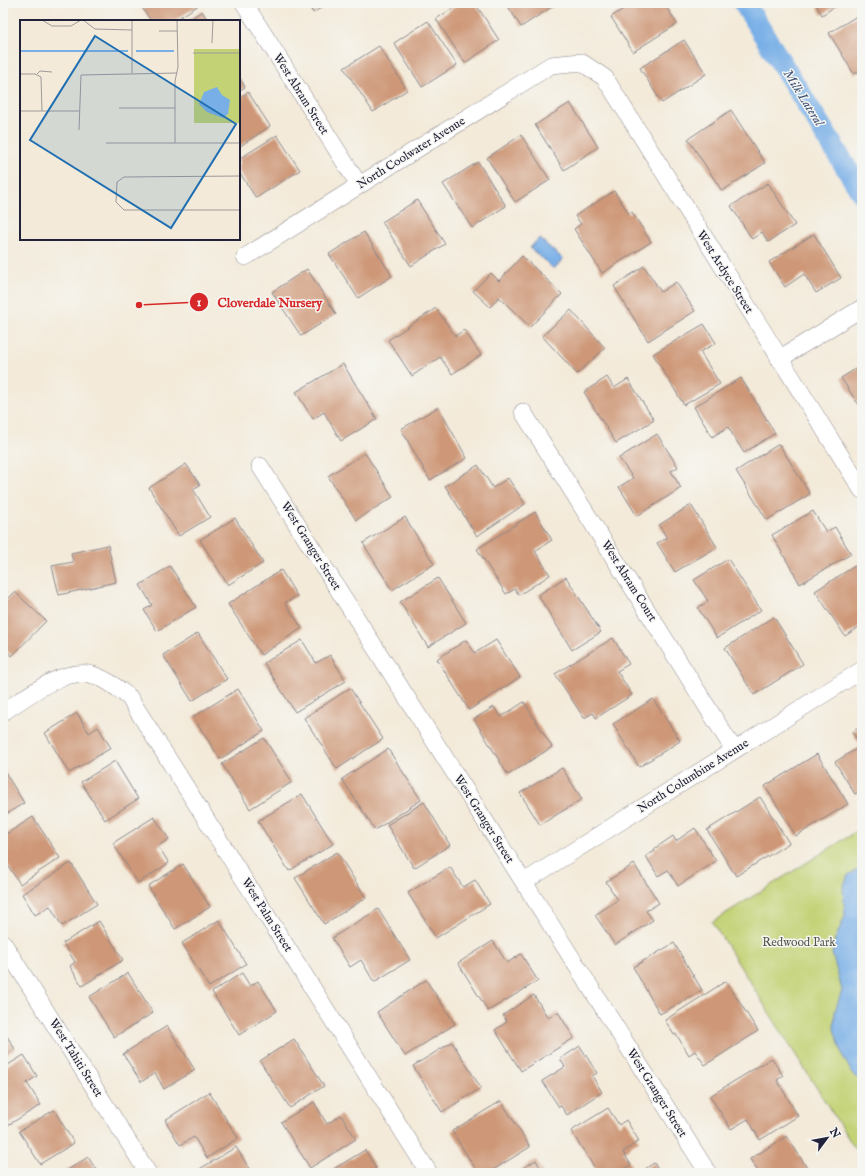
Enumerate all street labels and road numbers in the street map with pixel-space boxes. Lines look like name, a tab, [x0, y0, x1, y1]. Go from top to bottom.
street label: West Abram Street	[270, 51, 332, 137]
street label: North Coolwater Avenue	[354, 113, 468, 192]
street label: West Ardyce Street	[693, 228, 757, 316]
street label: West Granger Street	[278, 499, 344, 593]
street label: West Abram Court	[598, 538, 660, 624]
street label: North Columbine Avenue	[635, 735, 752, 816]
street label: West Granger Street	[451, 772, 517, 866]
street label: West Palm Street	[238, 875, 296, 955]
street label: West Tahiti Street	[46, 1016, 106, 1100]
street label: West Granger Street	[624, 1046, 690, 1140]

